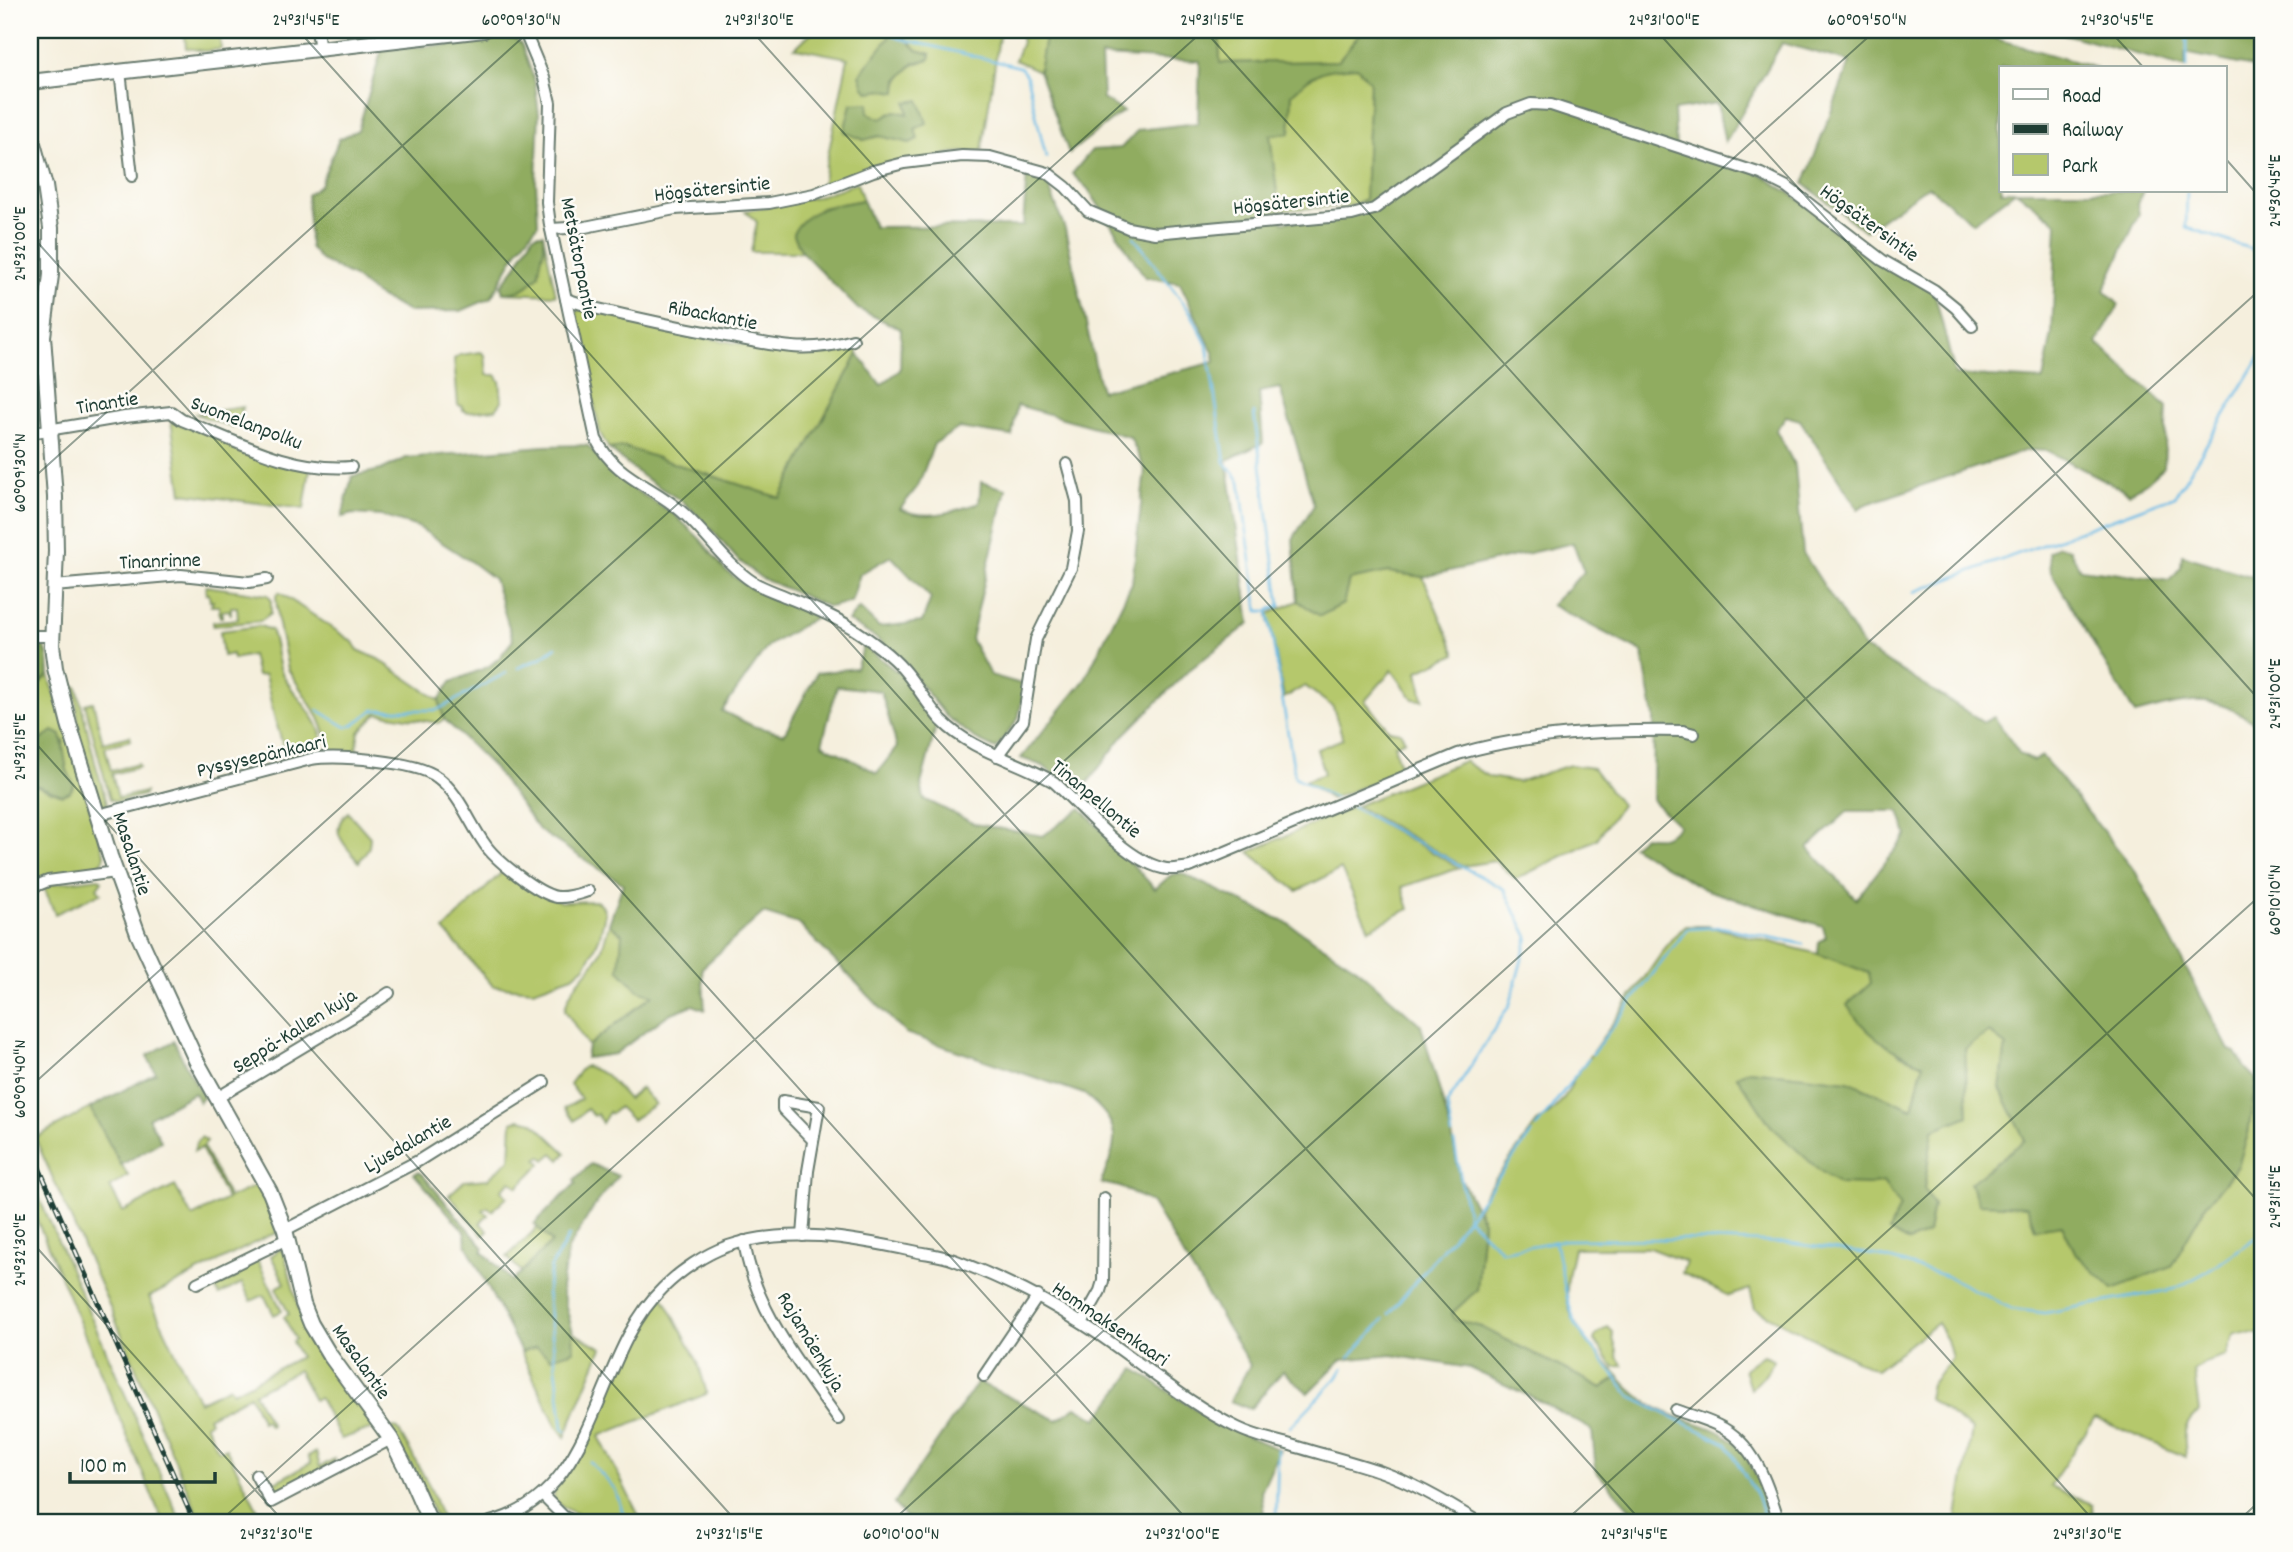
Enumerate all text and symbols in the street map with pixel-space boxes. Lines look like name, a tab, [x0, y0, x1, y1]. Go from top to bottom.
text: 24°31'45"E	[273, 9, 339, 34]
text: 60°09'30"N	[481, 9, 561, 34]
text: 24°31'30"E	[725, 9, 793, 34]
text: 24°31'15"E	[1180, 9, 1244, 34]
text: 24°31'00"E	[1629, 9, 1699, 34]
text: 60°09'50"N	[1827, 9, 1907, 34]
text: 24°30'45"E	[2081, 9, 2153, 34]
legend	[1999, 66, 2226, 192]
text: Road	[2062, 83, 2101, 113]
text: Railway	[2062, 117, 2123, 147]
text: Park	[2062, 153, 2098, 183]
text: 24°30'45"E	[2264, 155, 2289, 227]
street label: Högsätersintie	[653, 170, 772, 212]
street label: Högsätersintie	[1812, 178, 1924, 271]
street label: Högsätersintie	[1232, 183, 1351, 225]
street label: Metsätorpantie	[551, 195, 604, 322]
text: 24°32'00"E	[9, 207, 34, 281]
street label: Ribackantie	[665, 294, 760, 340]
street label: Tinantie	[74, 385, 141, 425]
street label: Suomelanpolku	[186, 390, 306, 460]
text: 60°09'30"N	[9, 433, 34, 513]
street label: Tinanrinne	[119, 547, 201, 579]
text: 24°31'00"E	[2264, 659, 2289, 729]
text: 24°32'15"E	[9, 713, 34, 781]
street label: Pyssysepänkaari	[194, 728, 330, 787]
street label: Tinanpellontie	[1043, 753, 1147, 847]
street label: Masalantie	[103, 808, 158, 900]
text: 60°10'10"N	[2264, 865, 2289, 935]
street label: Seppä-Kallen kuja	[227, 982, 365, 1083]
text: 60°09'40"N	[9, 1040, 34, 1118]
street label: Ljusdalantie	[359, 1108, 458, 1183]
text: 24°31'15"E	[2264, 1165, 2289, 1229]
text: 24°32'30"E	[9, 1214, 34, 1286]
street label: Hommaksenkaari	[1045, 1275, 1174, 1376]
street label: Rajamäenkuja	[768, 1287, 852, 1399]
street label: Masalantie	[323, 1319, 397, 1407]
scale bar	[70, 1440, 215, 1484]
text: 100 m	[80, 1453, 127, 1483]
text: 24°32'30"E	[240, 1523, 312, 1548]
text: 24°32'15"E	[695, 1523, 763, 1548]
text: 60°10'00"N	[863, 1523, 939, 1548]
text: 24°32'00"E	[1145, 1523, 1219, 1548]
text: 24°31'45"E	[1601, 1523, 1667, 1548]
text: 24°31'30"E	[2053, 1523, 2121, 1548]

